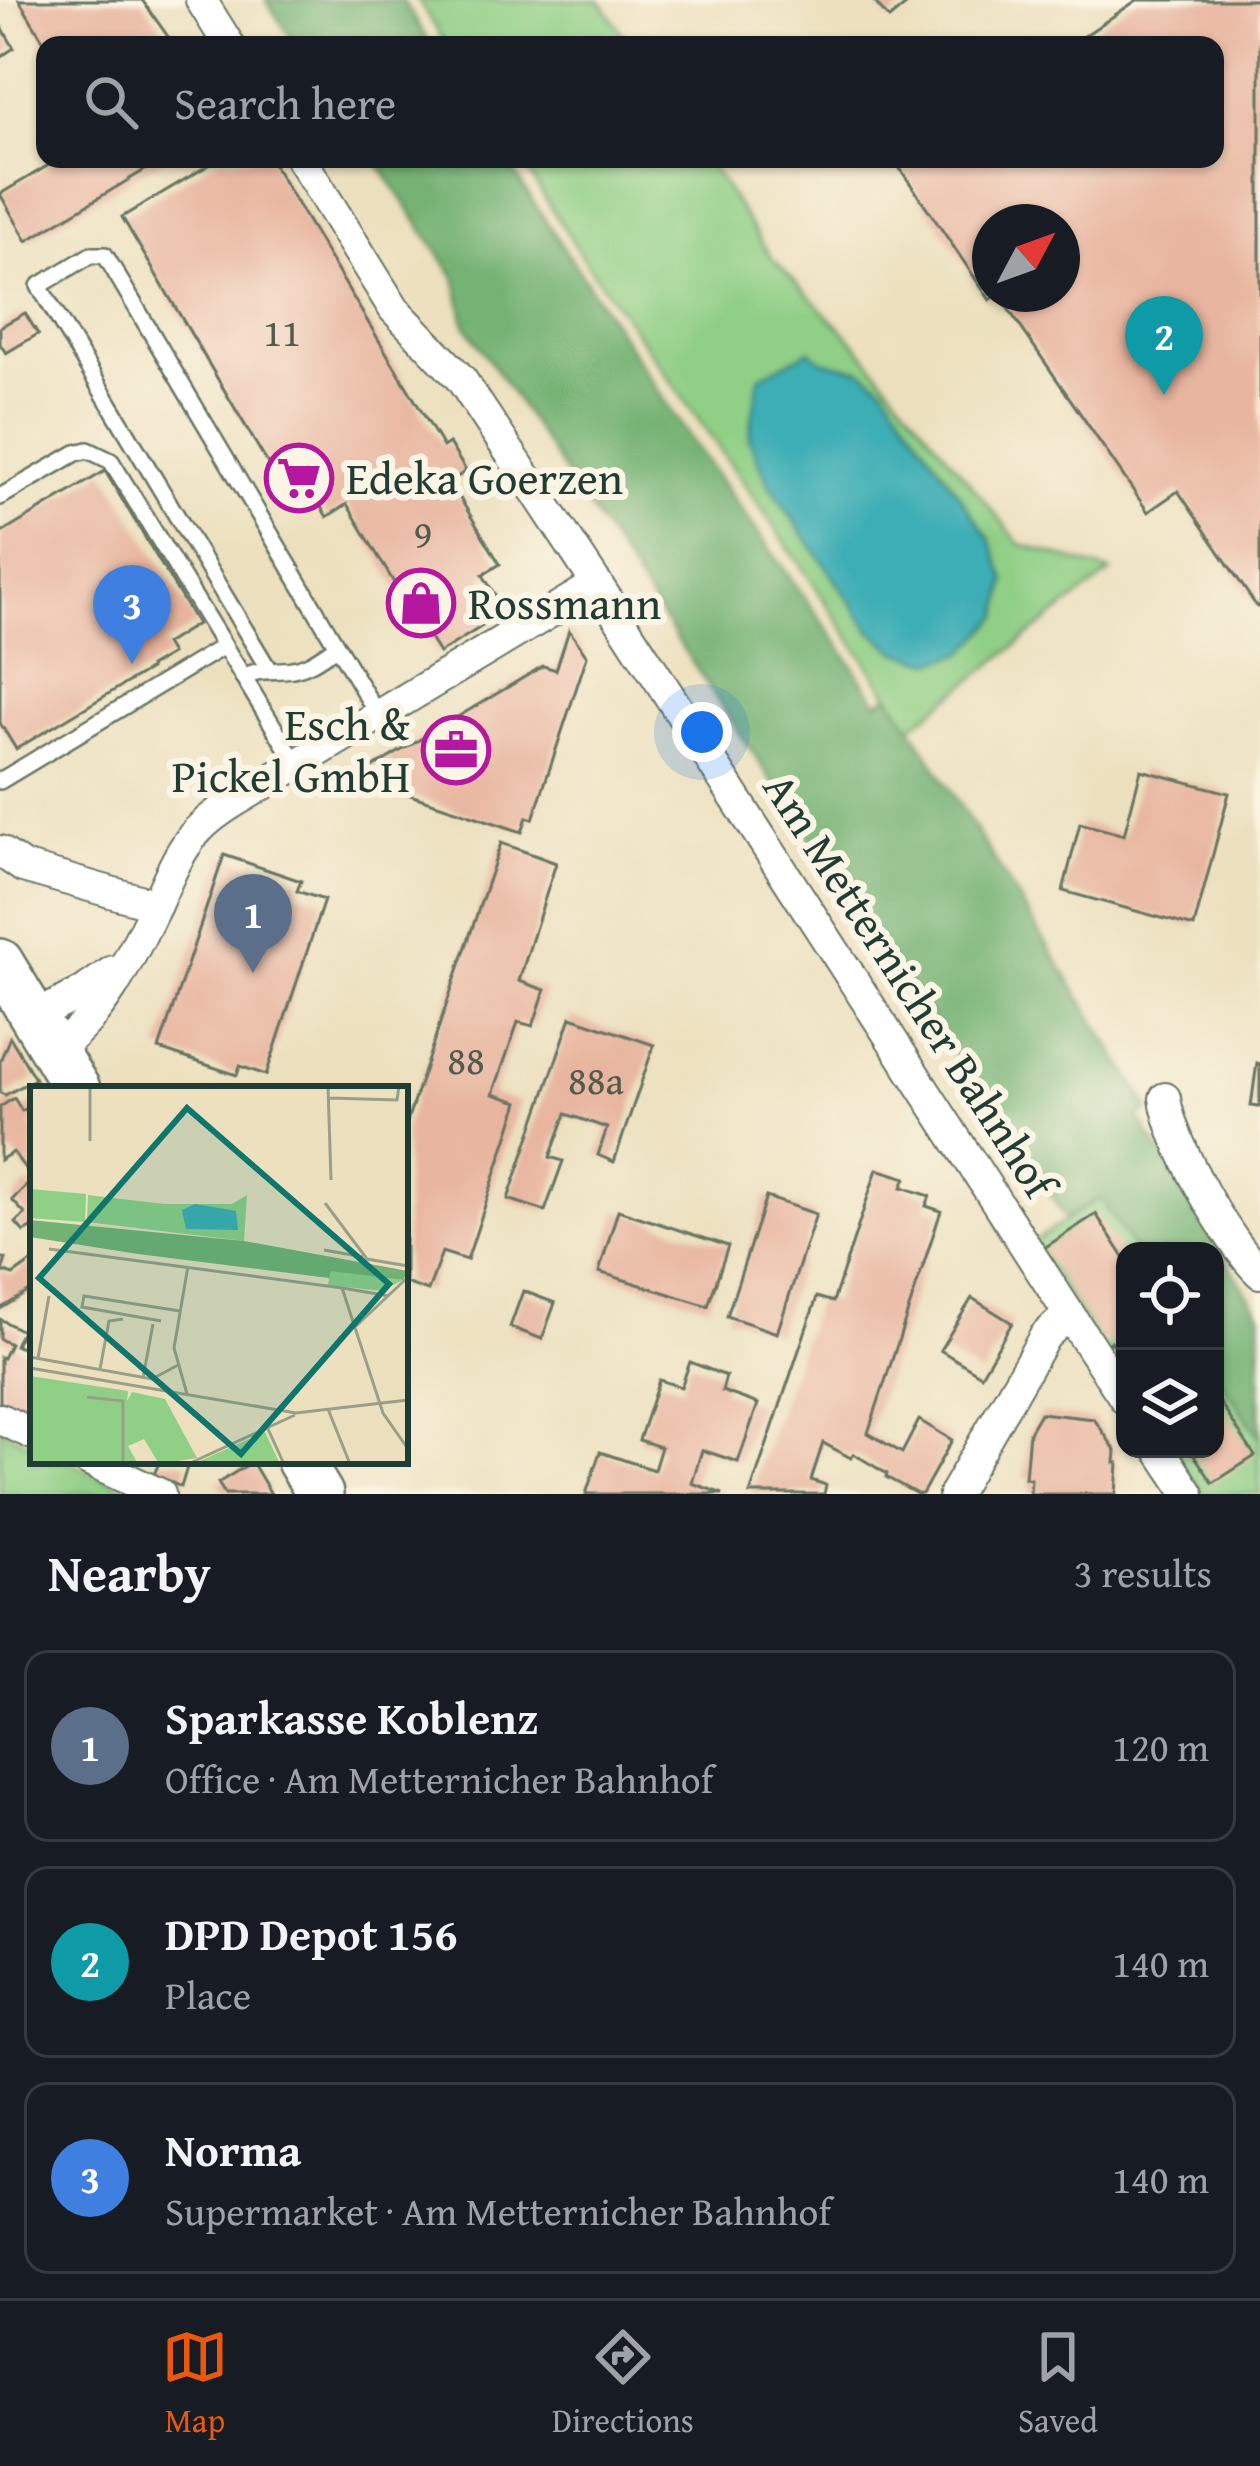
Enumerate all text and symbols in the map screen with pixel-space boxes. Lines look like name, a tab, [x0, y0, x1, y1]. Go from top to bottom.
search box	[36, 36, 1224, 168]
icon: search	[78, 69, 144, 135]
text: Search here	[174, 70, 396, 135]
north arrow	[972, 204, 1080, 312]
pin: 2	[1125, 296, 1203, 395]
house number: 11	[263, 303, 301, 360]
supermarket icon: Edeka Goerzen	[264, 443, 334, 513]
place label: Edeka Goerzen	[346, 445, 623, 510]
house number: 9	[414, 505, 432, 562]
pin: 3	[93, 565, 171, 664]
shop icon: Rossmann	[386, 568, 456, 638]
place label: Rossmann	[468, 570, 661, 635]
place label: Esch & Pickel GmbH	[172, 691, 411, 808]
your location	[672, 702, 732, 762]
office icon: Esch & Pickel GmbH	[421, 715, 491, 785]
street label: Am Metternicher Bahnhof	[748, 759, 1075, 1214]
pin: 1	[214, 874, 292, 973]
house number: 88	[447, 1031, 485, 1088]
house number: 88a	[568, 1051, 625, 1108]
inset map	[30, 1086, 408, 1464]
map controls	[1116, 1242, 1224, 1458]
button: locate	[1116, 1242, 1224, 1350]
button: layers	[1116, 1350, 1224, 1458]
text: Nearby	[48, 1535, 211, 1610]
text: 3 results	[1074, 1544, 1212, 1601]
text: Sparkasse Koblenz	[165, 1685, 538, 1750]
text: 1	[80, 1718, 100, 1775]
text: 120 m	[1112, 1718, 1209, 1775]
text: Office · Am Metternicher Bahnhof	[165, 1750, 713, 1807]
text: DPD Depot 156	[165, 1901, 458, 1966]
text: 2	[80, 1934, 100, 1991]
text: 140 m	[1112, 1934, 1209, 1991]
text: Place	[165, 1966, 251, 2023]
text: Norma	[165, 2117, 301, 2182]
text: 3	[80, 2150, 100, 2207]
text: 140 m	[1112, 2150, 1209, 2207]
text: Supermarket · Am Metternicher Bahnhof	[165, 2182, 831, 2239]
tab: Map	[162, 2324, 228, 2444]
tab: Directions	[552, 2324, 694, 2444]
tab: Saved	[1018, 2324, 1098, 2444]

